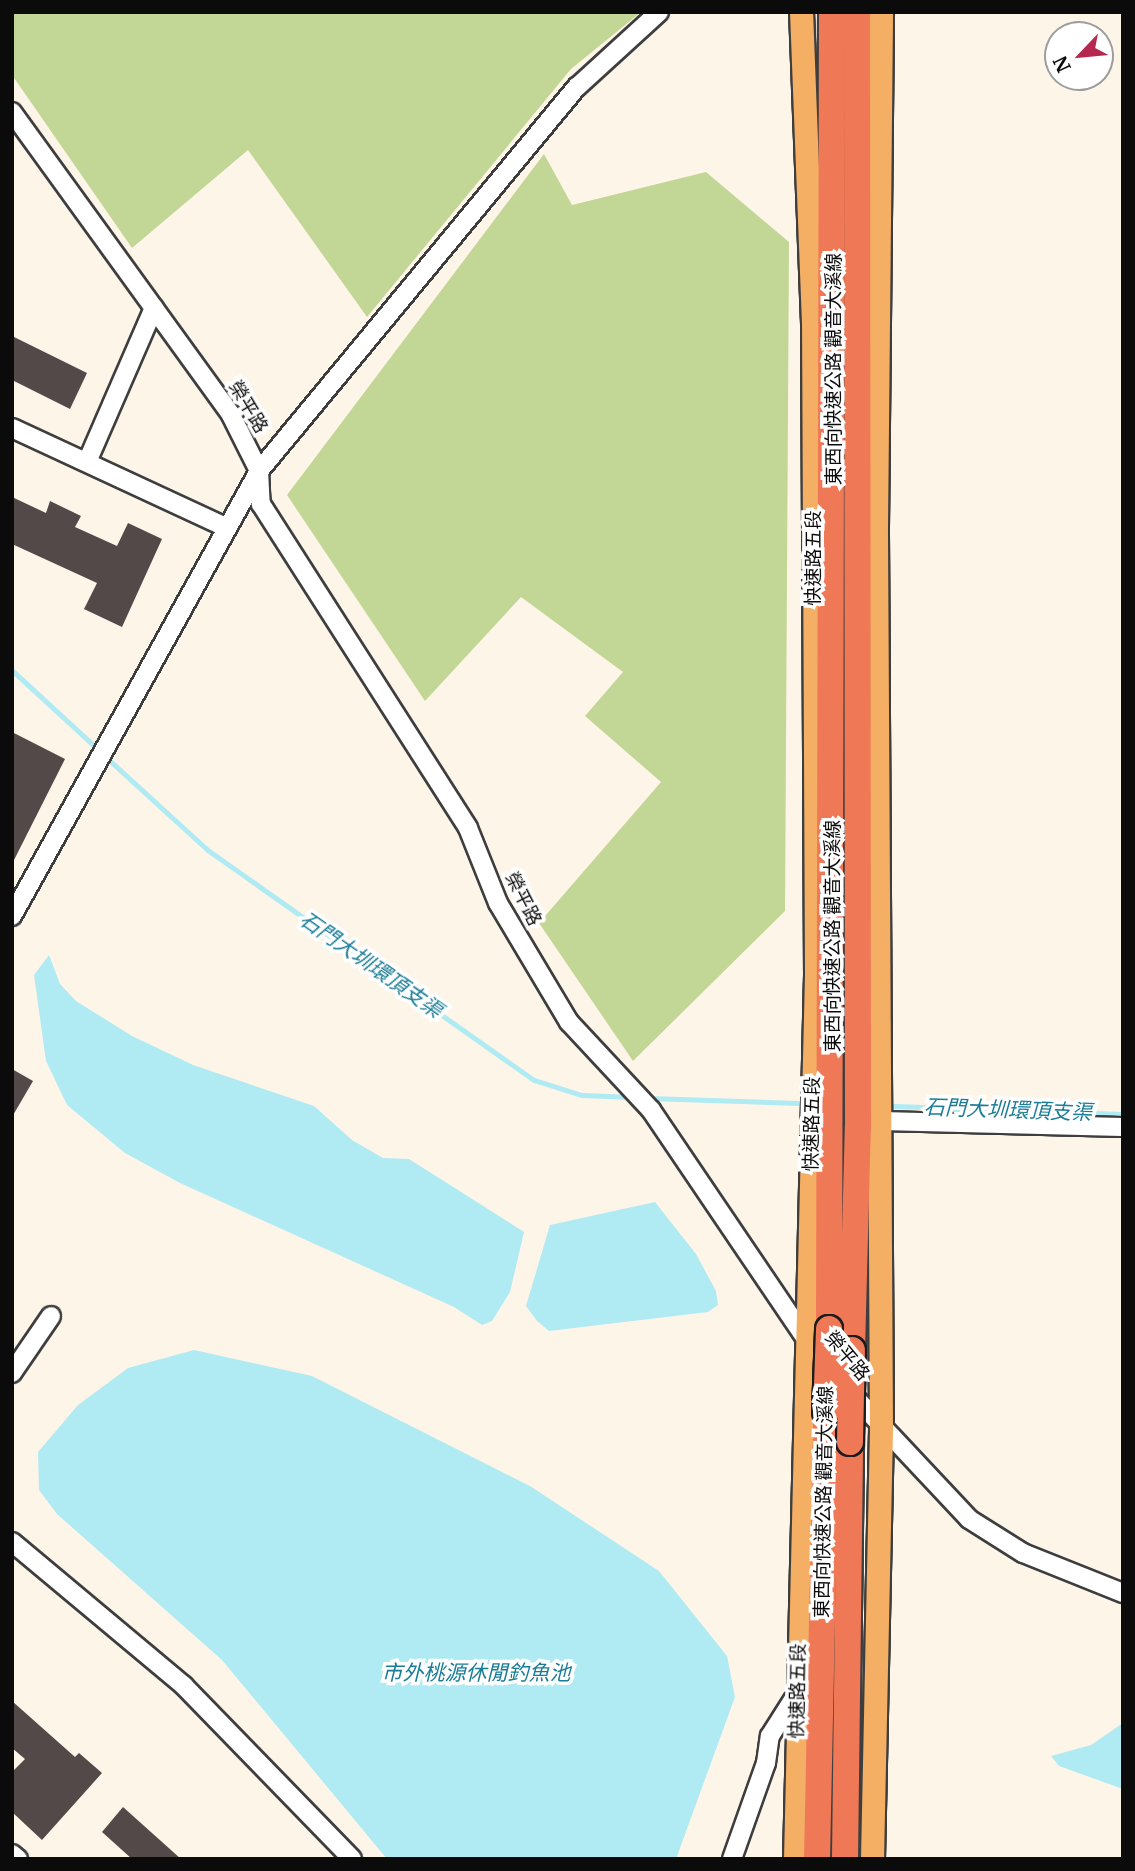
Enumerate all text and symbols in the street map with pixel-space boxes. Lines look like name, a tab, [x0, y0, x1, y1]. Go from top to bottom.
north arrow	[1044, 21, 1114, 91]
text: N	[1048, 52, 1076, 76]
street label: 東西向快速公路 觀音大溪線	[823, 253, 845, 485]
street label: 榮平路	[224, 377, 272, 437]
street label: 快速路五段	[803, 511, 825, 605]
street label: 東西向快速公路 觀音大溪線	[822, 820, 844, 1052]
street label: 榮平路	[500, 868, 546, 930]
water label: 石門大圳環頂支渠	[295, 906, 447, 1024]
street label: 快速路五段	[800, 1076, 824, 1172]
water label: 石門大圳環頂支渠	[924, 1094, 1092, 1126]
street label: 榮平路	[820, 1327, 874, 1385]
street label: 東西向快速公路 觀音大溪線	[811, 1386, 837, 1618]
street label: 快速路五段	[786, 1643, 810, 1739]
water label: 市外桃源休閒釣魚池	[382, 1660, 570, 1686]

